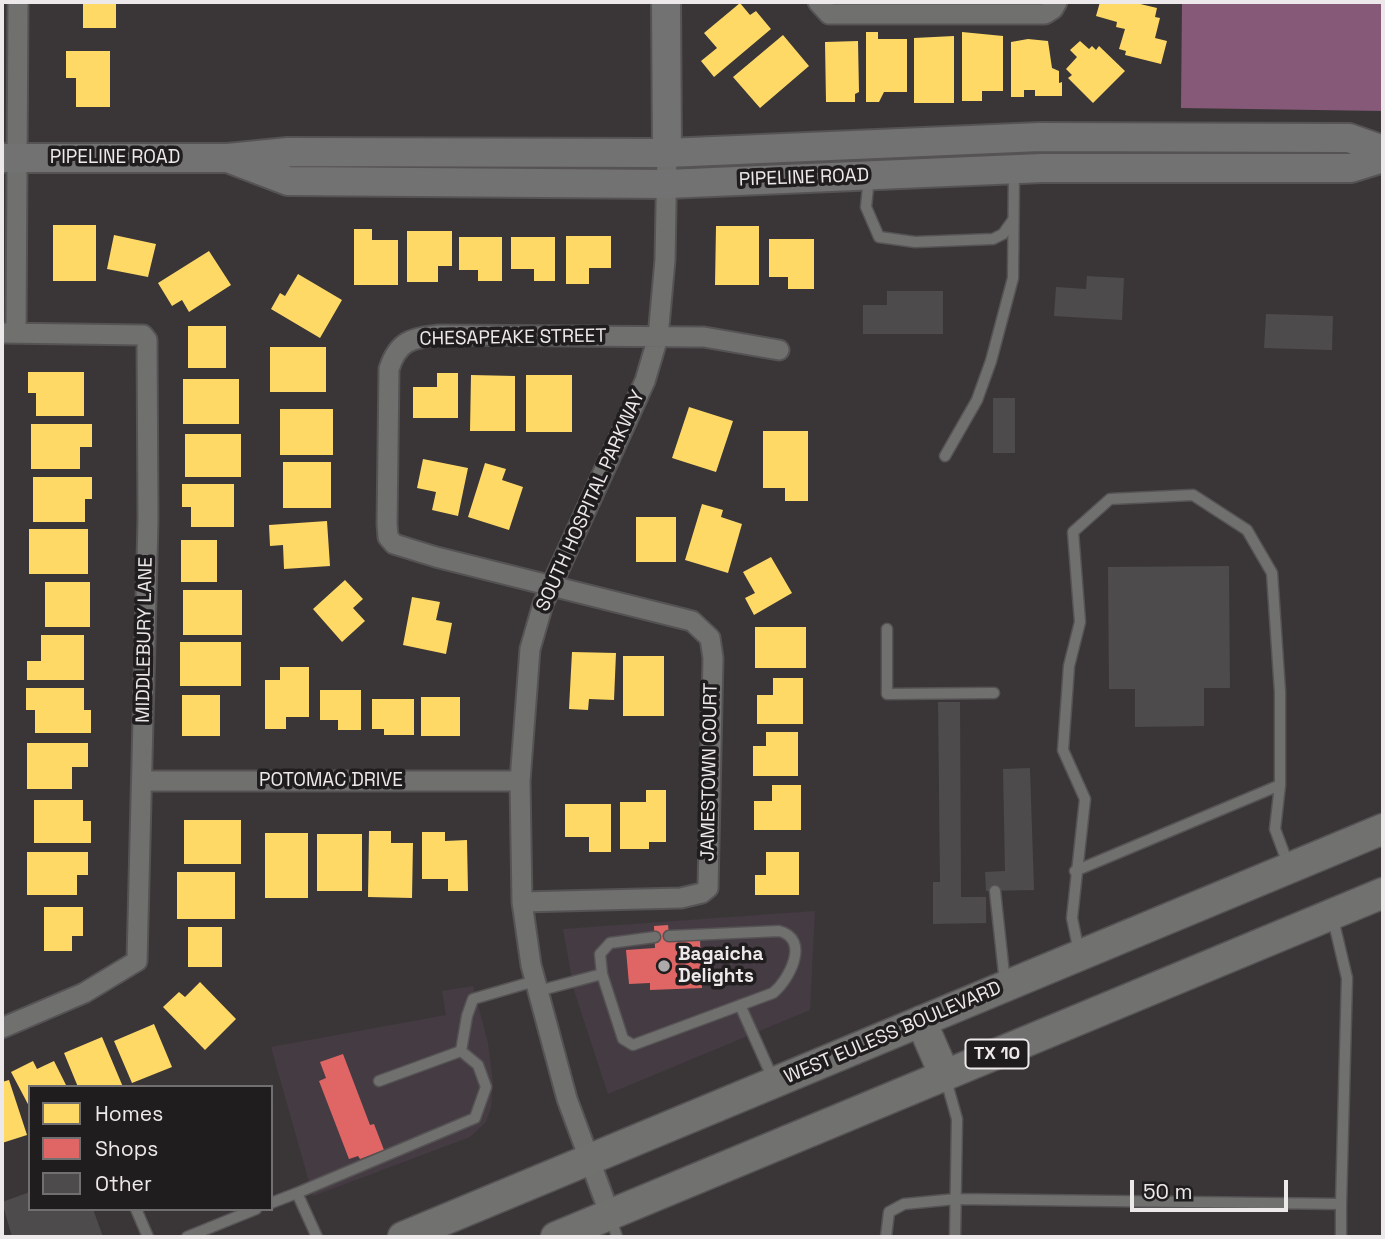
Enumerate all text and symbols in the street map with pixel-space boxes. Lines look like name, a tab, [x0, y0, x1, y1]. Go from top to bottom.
street label: PIPELINE ROAD	[50, 147, 180, 169]
street label: PIPELINE ROAD	[738, 164, 870, 192]
street label: CHESAPEAKE STREET	[419, 325, 607, 351]
street label: SOUTH HOSPITAL PARKWAY	[532, 387, 650, 615]
street label: MIDDLEBURY LANE	[132, 557, 158, 723]
street label: JAMESTOWN COURT	[697, 682, 723, 862]
street label: POTOMAC DRIVE	[259, 770, 403, 792]
place label: Bagaicha Delights	[678, 944, 763, 988]
marker: Bagaicha Delights	[656, 958, 672, 974]
street label: WEST EULESS BOULEVARD	[781, 977, 1005, 1089]
road number: TX 10	[965, 1040, 1028, 1069]
legend	[28, 1085, 273, 1211]
text: Homes	[95, 1100, 163, 1127]
text: Shops	[95, 1135, 158, 1162]
scale bar	[1133, 1166, 1290, 1210]
text: Other	[95, 1170, 152, 1197]
text: 50 m	[1143, 1178, 1193, 1205]

